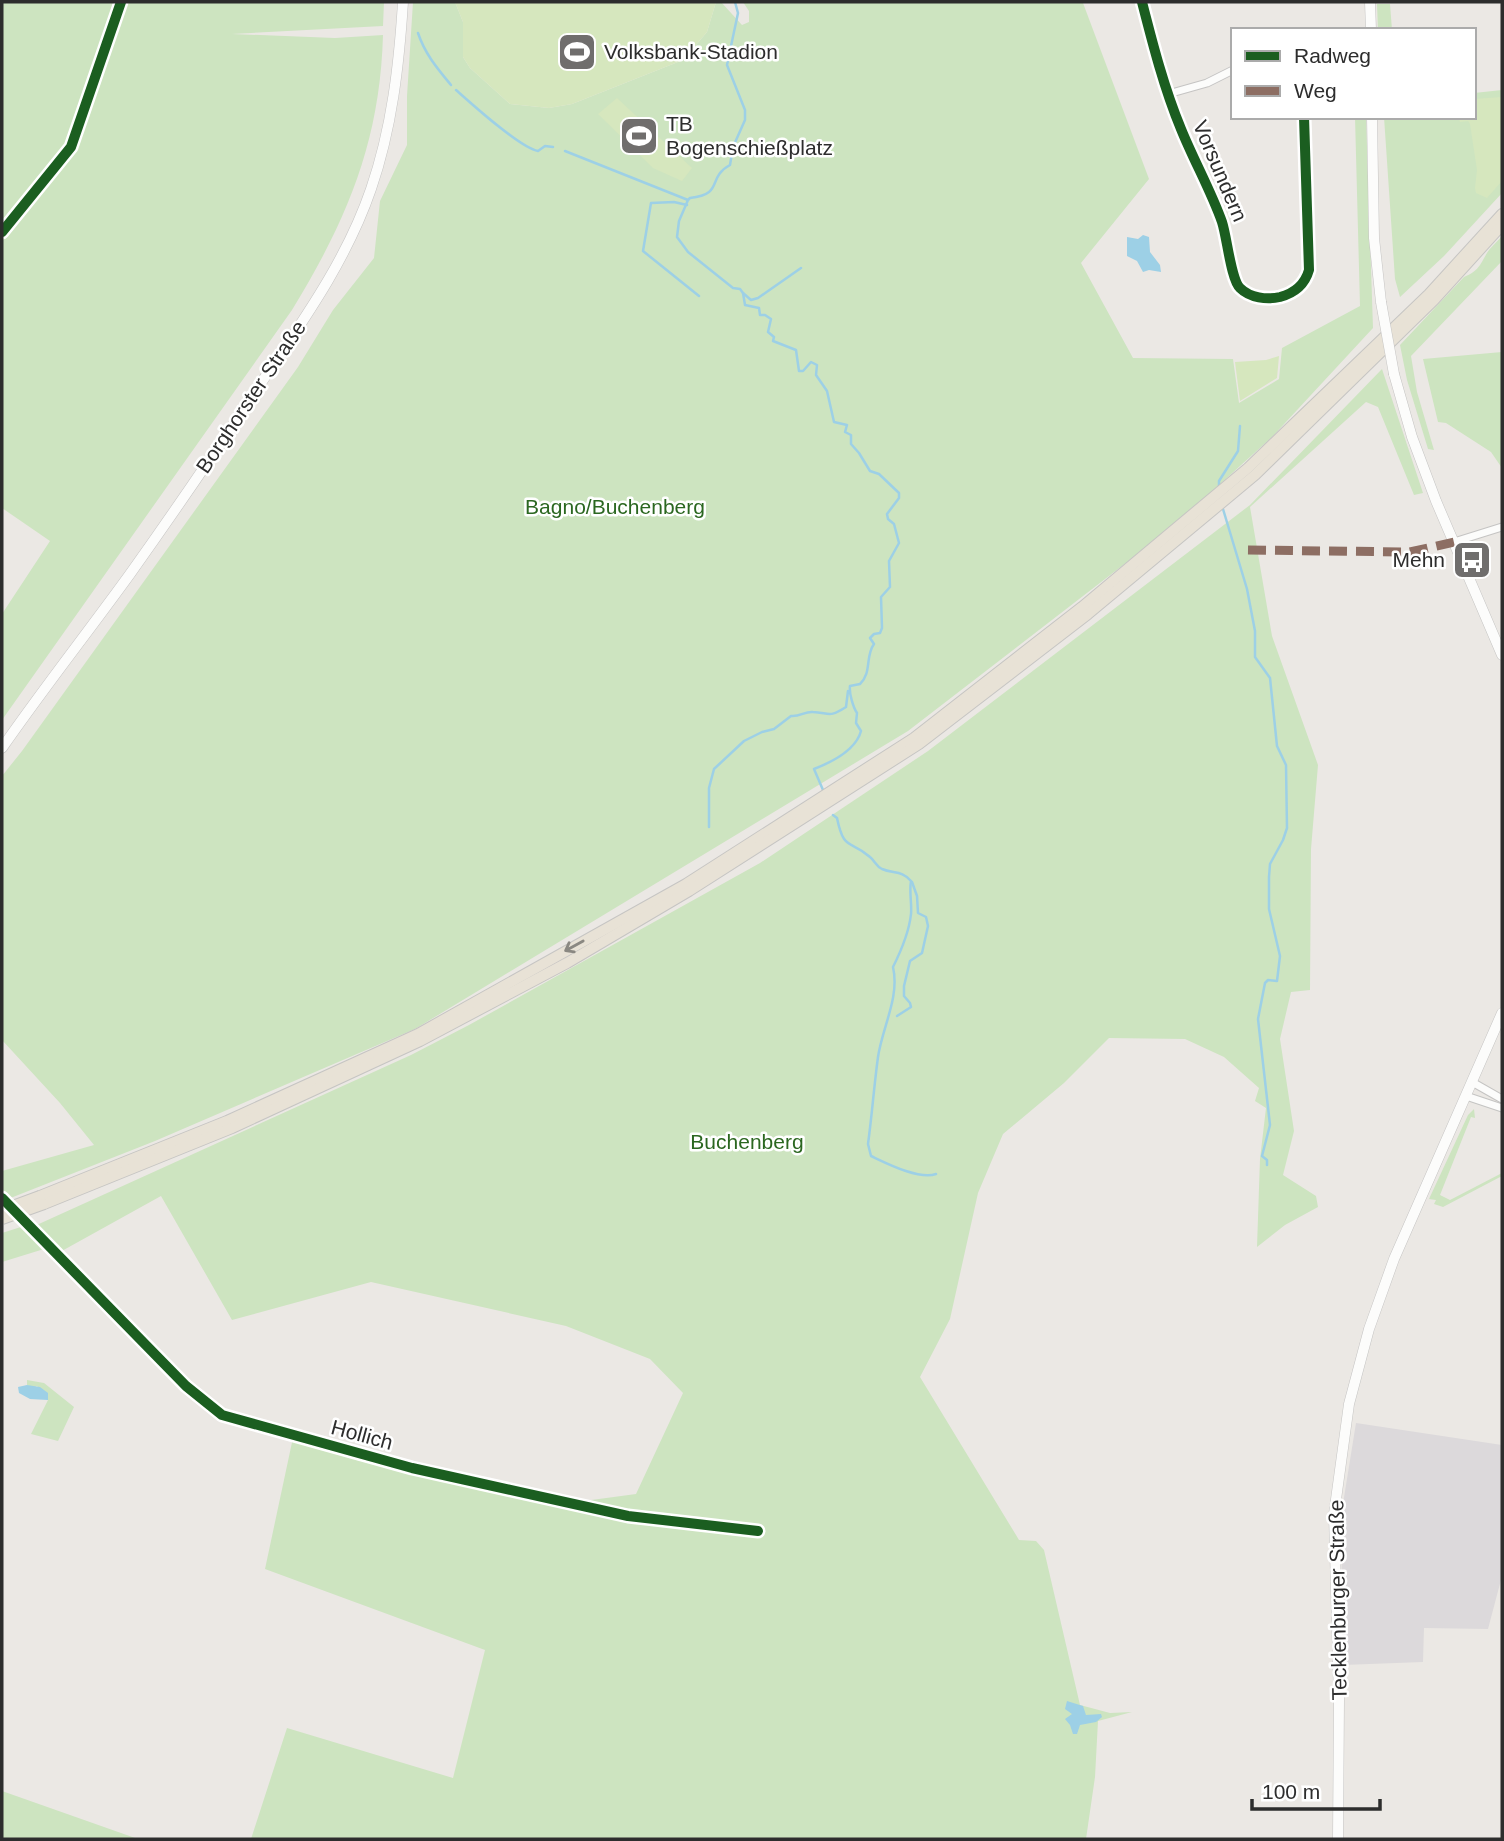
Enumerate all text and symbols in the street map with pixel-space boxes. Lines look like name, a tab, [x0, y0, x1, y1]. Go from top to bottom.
legend	[1231, 28, 1476, 119]
sports icon: Volksbank-Stadion	[556, 31, 598, 73]
place label: Volksbank-Stadion	[604, 40, 778, 63]
text: Radweg	[1294, 44, 1371, 67]
text: Weg	[1294, 79, 1337, 102]
place label: TB Bogenschießplatz	[666, 112, 833, 159]
sports icon: TB Bogenschießplatz	[618, 115, 660, 157]
street label: Vorsundern	[1189, 117, 1252, 225]
street label: Borghorster Straße	[191, 316, 310, 477]
park label: Bagno/Buchenberg	[525, 495, 705, 518]
bus stop icon: Mehn	[1451, 539, 1493, 581]
place label: Mehn	[1392, 548, 1445, 571]
one-way arrow	[564, 940, 585, 953]
park label: Buchenberg	[690, 1130, 804, 1153]
street label: Hollich	[329, 1415, 396, 1454]
street label: Tecklenburger Straße	[1324, 1499, 1351, 1701]
scale bar	[1252, 1768, 1380, 1812]
text: 100 m	[1262, 1780, 1320, 1803]

